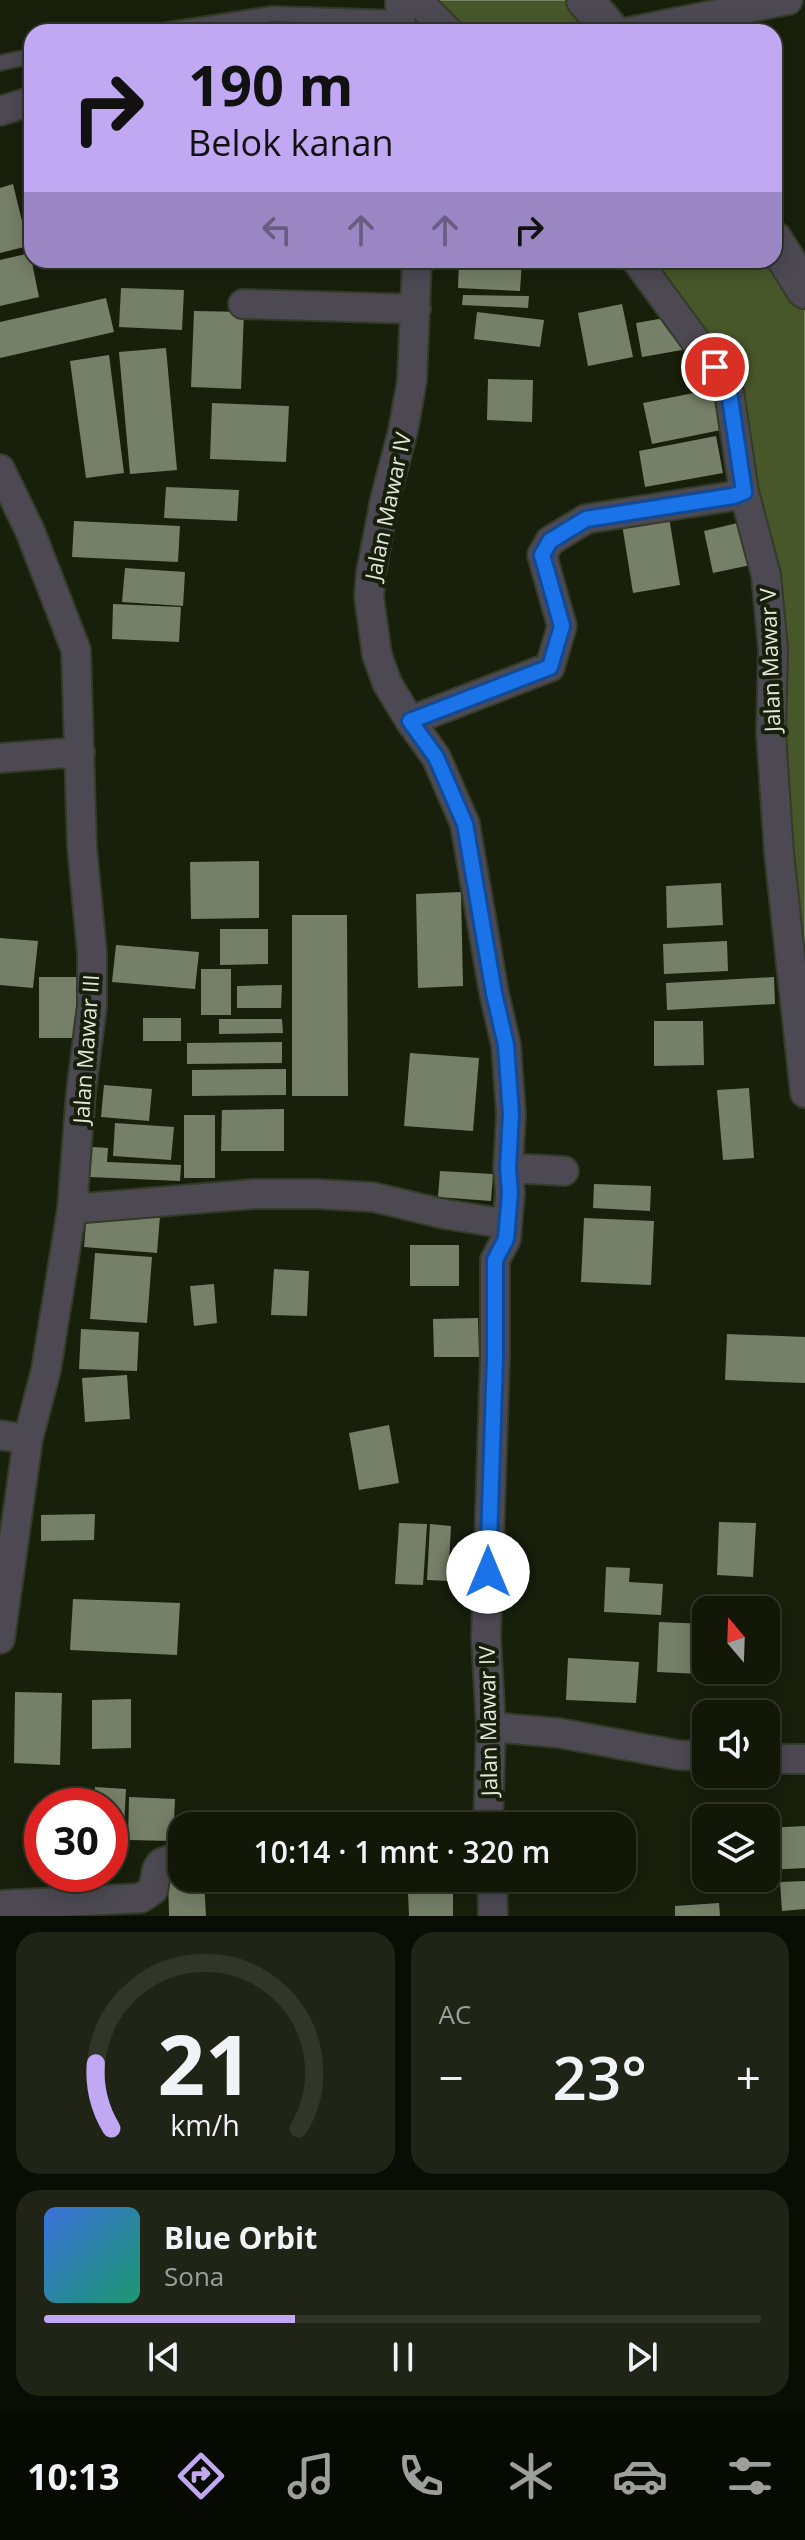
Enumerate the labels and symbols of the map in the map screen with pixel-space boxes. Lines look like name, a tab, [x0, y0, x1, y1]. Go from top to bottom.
pin	[681, 333, 749, 401]
street label: Jalan Mawar IV	[356, 428, 417, 585]
street label: Jalan Mawar V	[751, 587, 787, 735]
street label: Jalan Mawar III	[65, 973, 105, 1127]
position arrow	[446, 1530, 530, 1614]
north arrow	[692, 1596, 780, 1684]
street label: Jalan Mawar IV	[471, 1645, 503, 1798]
speed limit sign: 30	[24, 1788, 128, 1892]

